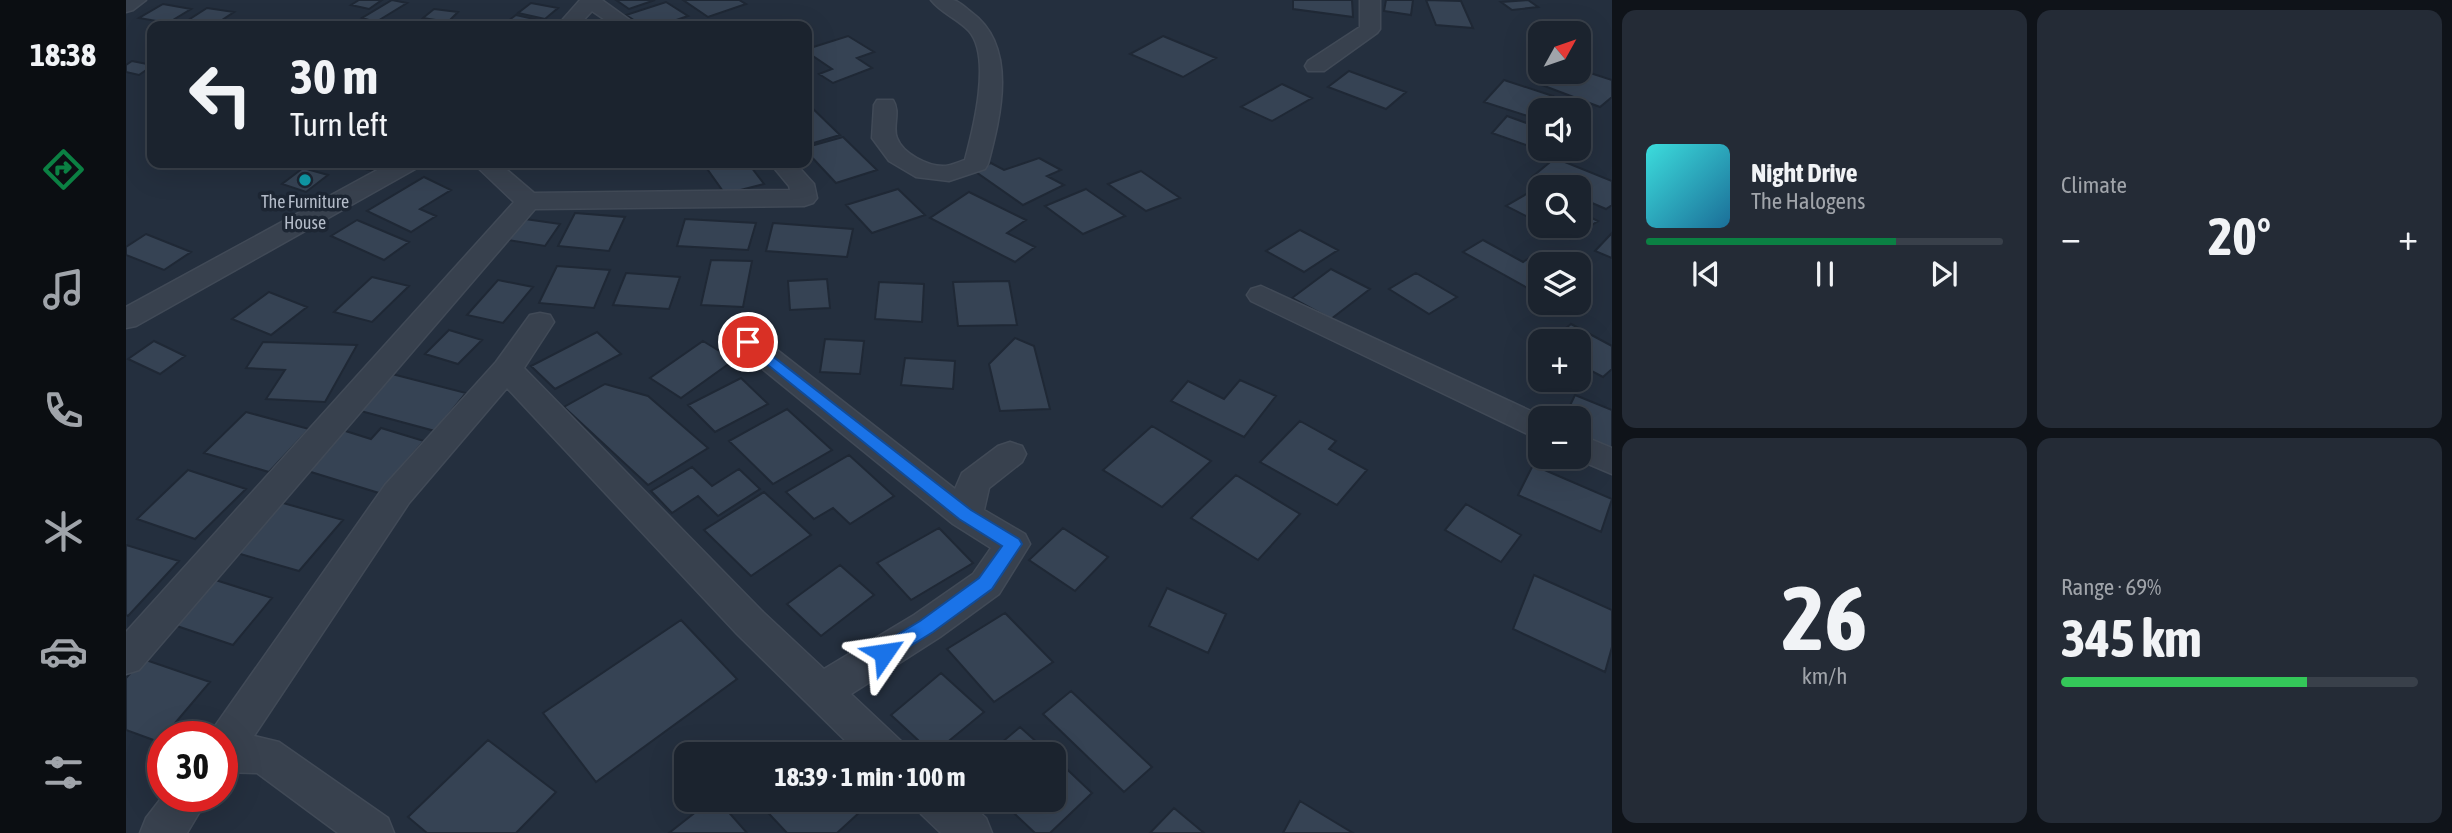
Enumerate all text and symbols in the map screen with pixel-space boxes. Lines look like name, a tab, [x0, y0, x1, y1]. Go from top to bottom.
north arrow	[1528, 21, 1591, 84]
map controls	[1528, 21, 1591, 469]
text: 18:38	[30, 36, 96, 73]
text: 30 m	[290, 48, 378, 104]
icon: left	[175, 49, 266, 140]
button: sound	[1528, 98, 1591, 161]
text: Turn left	[290, 106, 388, 143]
icon: directions	[39, 145, 88, 194]
text: Night Drive	[1751, 158, 1858, 188]
marker: The Furniture House	[297, 172, 313, 188]
text: Climate	[2061, 172, 2127, 198]
button: search	[1528, 175, 1591, 238]
text: The Halogens	[1751, 188, 1865, 214]
place label: The Furniture House	[261, 191, 349, 233]
text: 20°	[2208, 206, 2271, 266]
text: −	[2061, 215, 2081, 258]
text: +	[2398, 215, 2418, 258]
button: layers	[1528, 252, 1591, 315]
icon: previous	[1687, 255, 1725, 293]
icon: pause	[1806, 255, 1844, 293]
icon: next	[1925, 255, 1963, 293]
icon: music	[39, 265, 88, 314]
pin	[718, 312, 778, 372]
icon: arrive	[729, 323, 767, 361]
button: +	[1528, 329, 1591, 392]
icon: phone	[39, 386, 88, 435]
button: −	[1528, 406, 1591, 469]
icon: climate	[39, 507, 88, 556]
text: 26	[1782, 565, 1867, 669]
text: Range · 69%	[2061, 574, 2161, 600]
text: 345 km	[2061, 608, 2202, 668]
position arrow	[847, 616, 921, 690]
icon: car	[39, 627, 88, 676]
text: km/h	[1802, 663, 1847, 689]
speed limit sign: 30	[147, 721, 238, 812]
icon: filters	[39, 748, 88, 797]
text: 18:39 · 1 min · 100 m	[775, 762, 965, 792]

